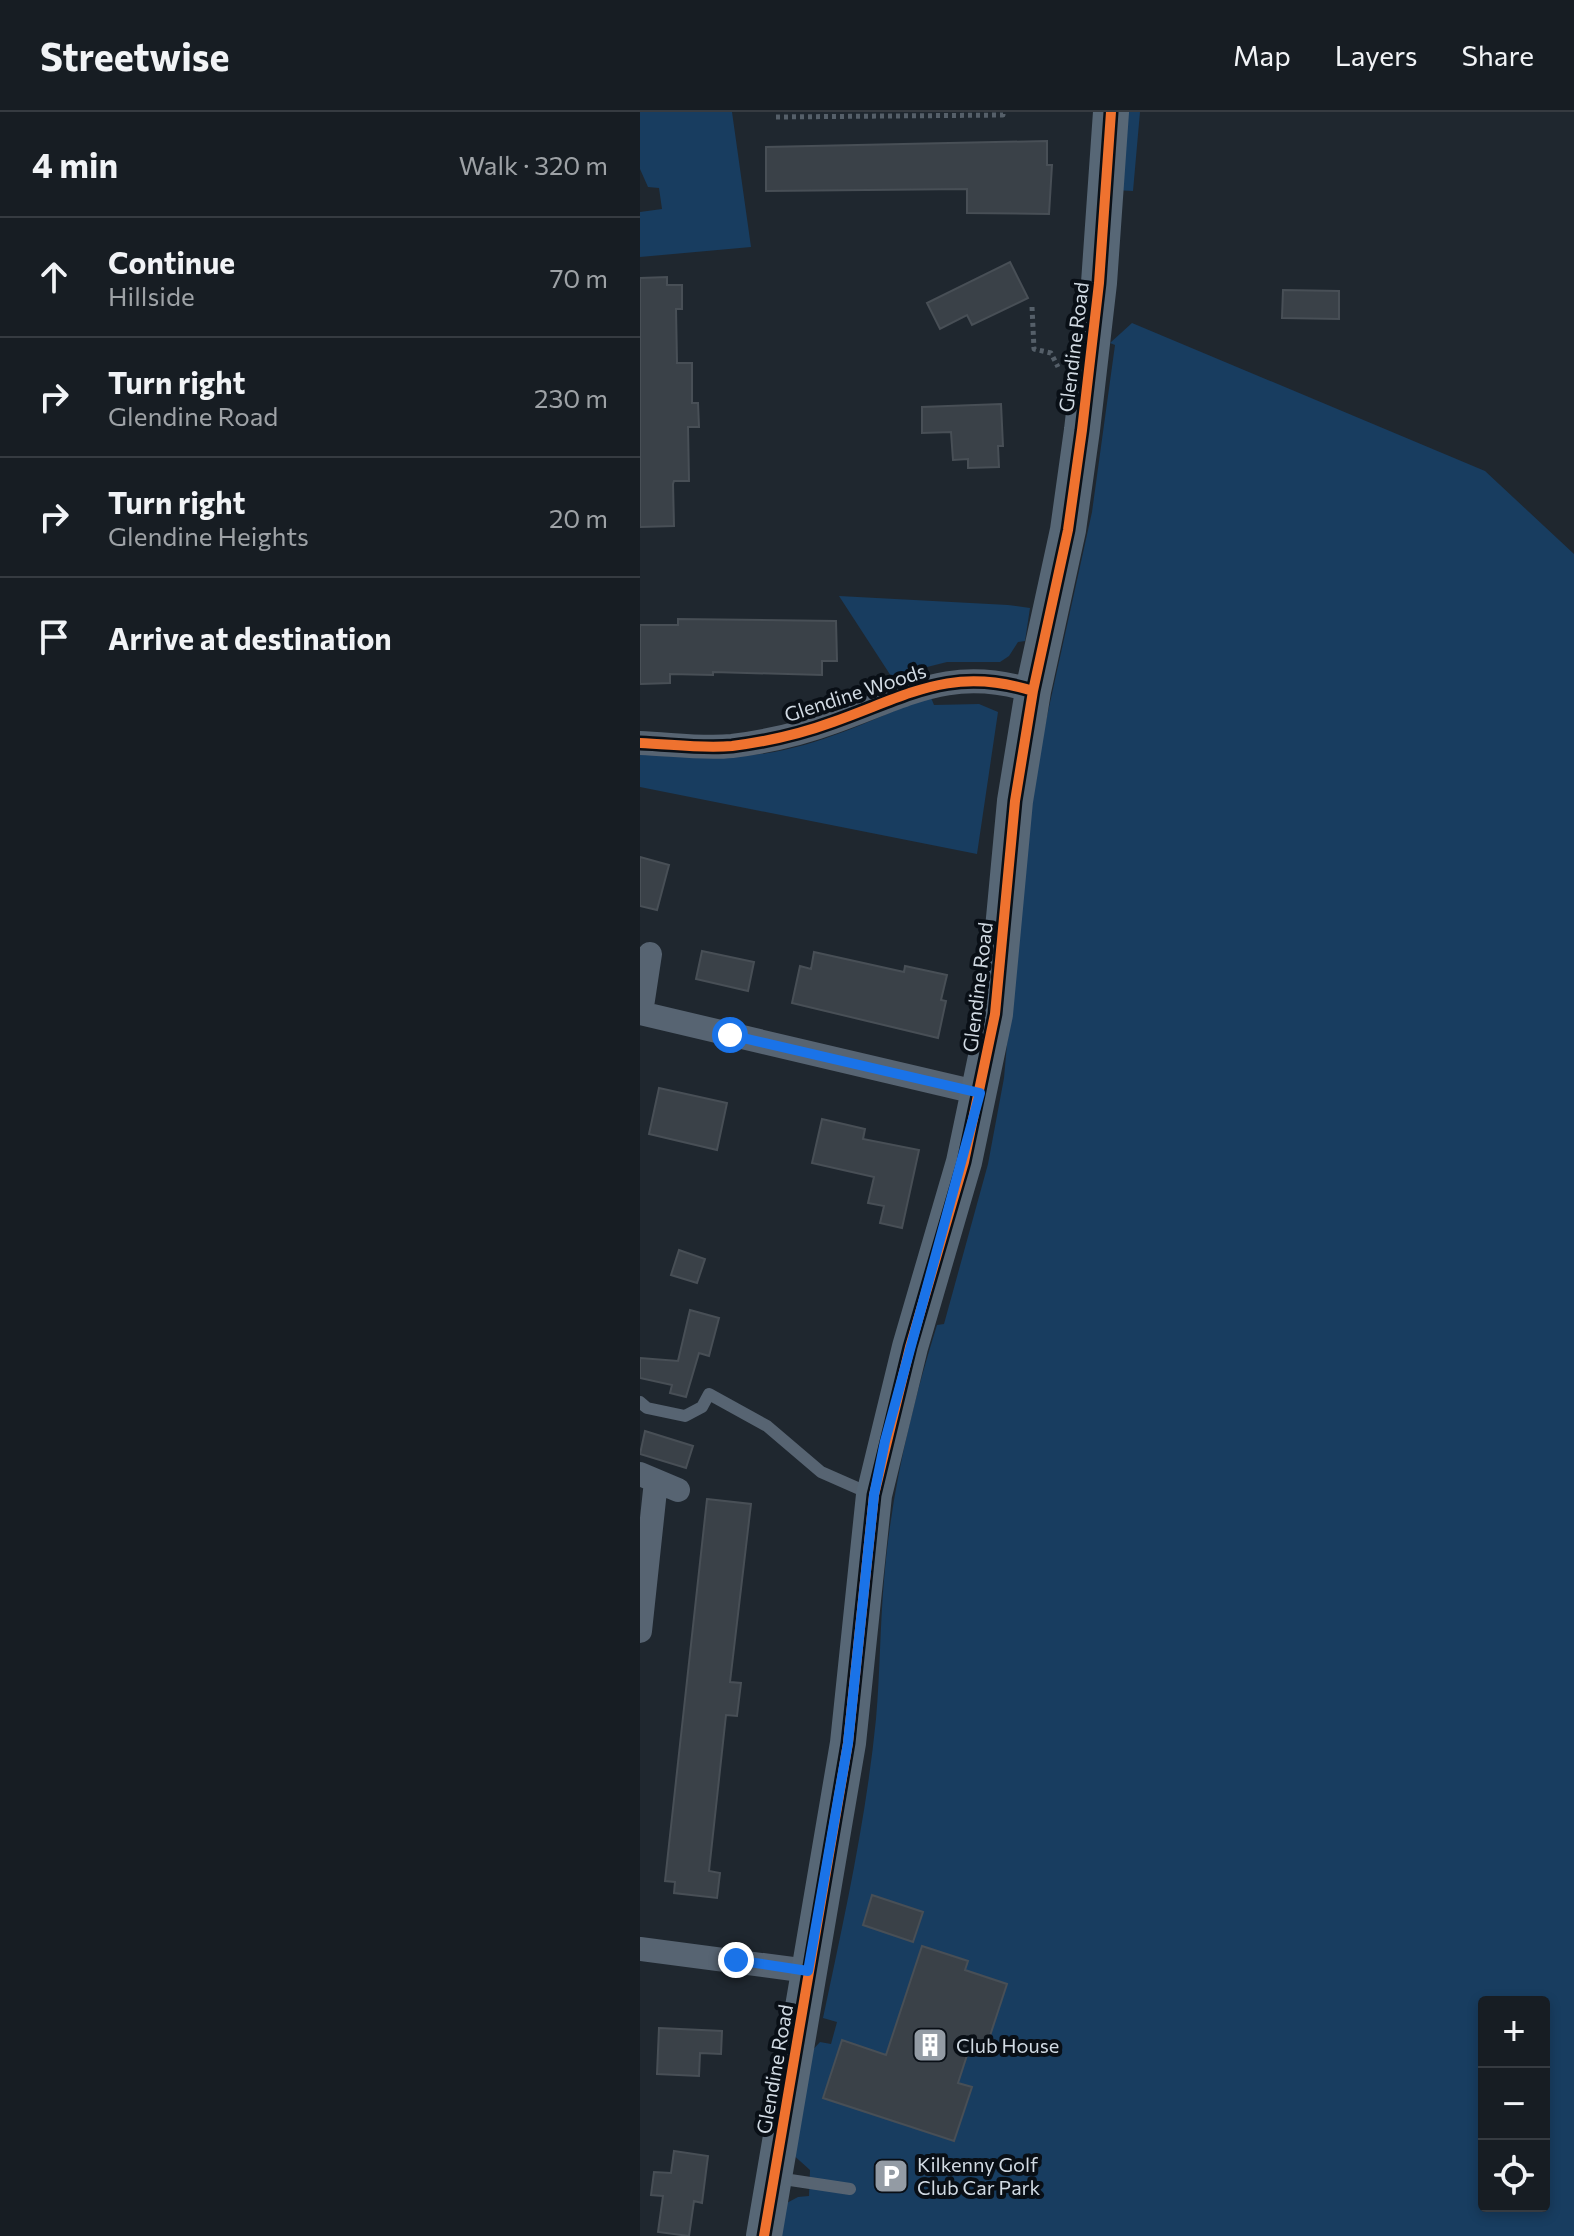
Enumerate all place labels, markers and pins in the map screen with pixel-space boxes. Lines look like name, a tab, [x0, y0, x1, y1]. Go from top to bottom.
building icon: Club House	[911, 2026, 949, 2064]
place label: Club House	[956, 2033, 1059, 2057]
place label: Kilkenny Golf Club Car Park	[917, 2152, 1041, 2199]
parking icon: Kilkenny Golf Club Car Park	[872, 2157, 910, 2195]

